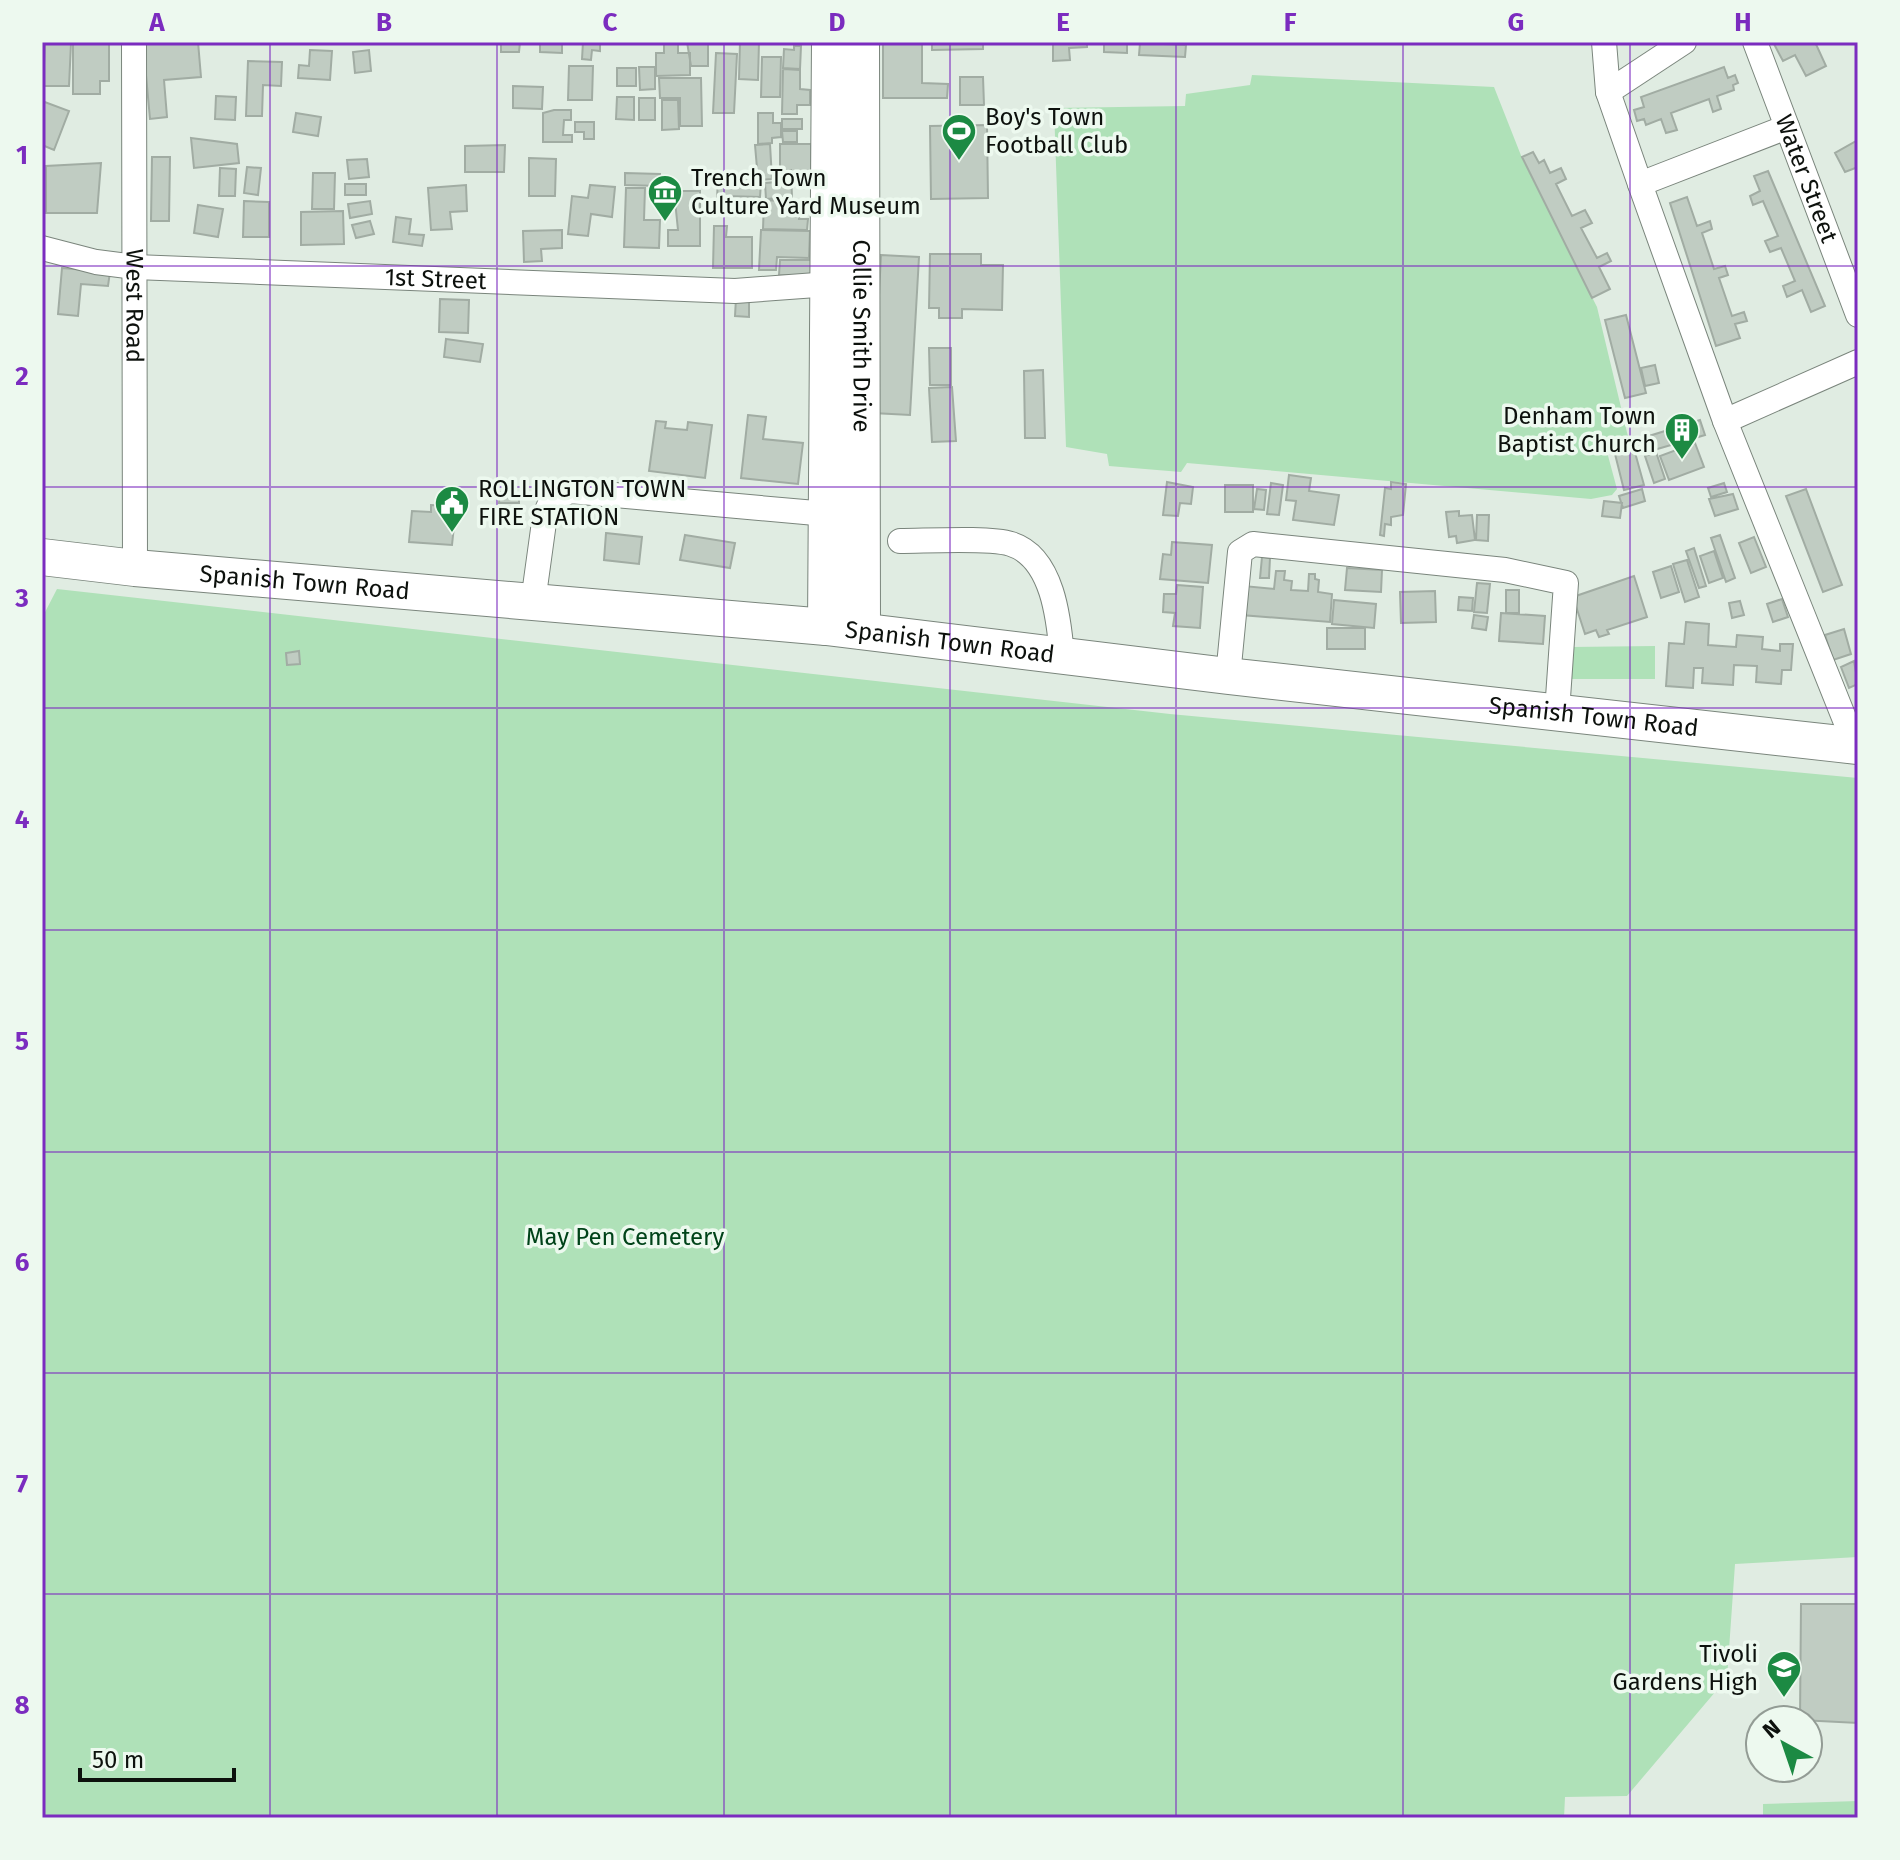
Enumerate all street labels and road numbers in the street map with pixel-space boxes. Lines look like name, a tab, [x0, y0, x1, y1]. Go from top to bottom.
street label: Water Street	[1770, 111, 1843, 247]
street label: Collie Smith Drive	[847, 239, 876, 433]
street label: West Road	[120, 249, 149, 363]
street label: 1st Street	[384, 263, 487, 295]
street label: Spanish Town Road	[198, 560, 411, 605]
street label: Spanish Town Road	[844, 615, 1056, 669]
street label: Spanish Town Road	[1487, 691, 1700, 742]

